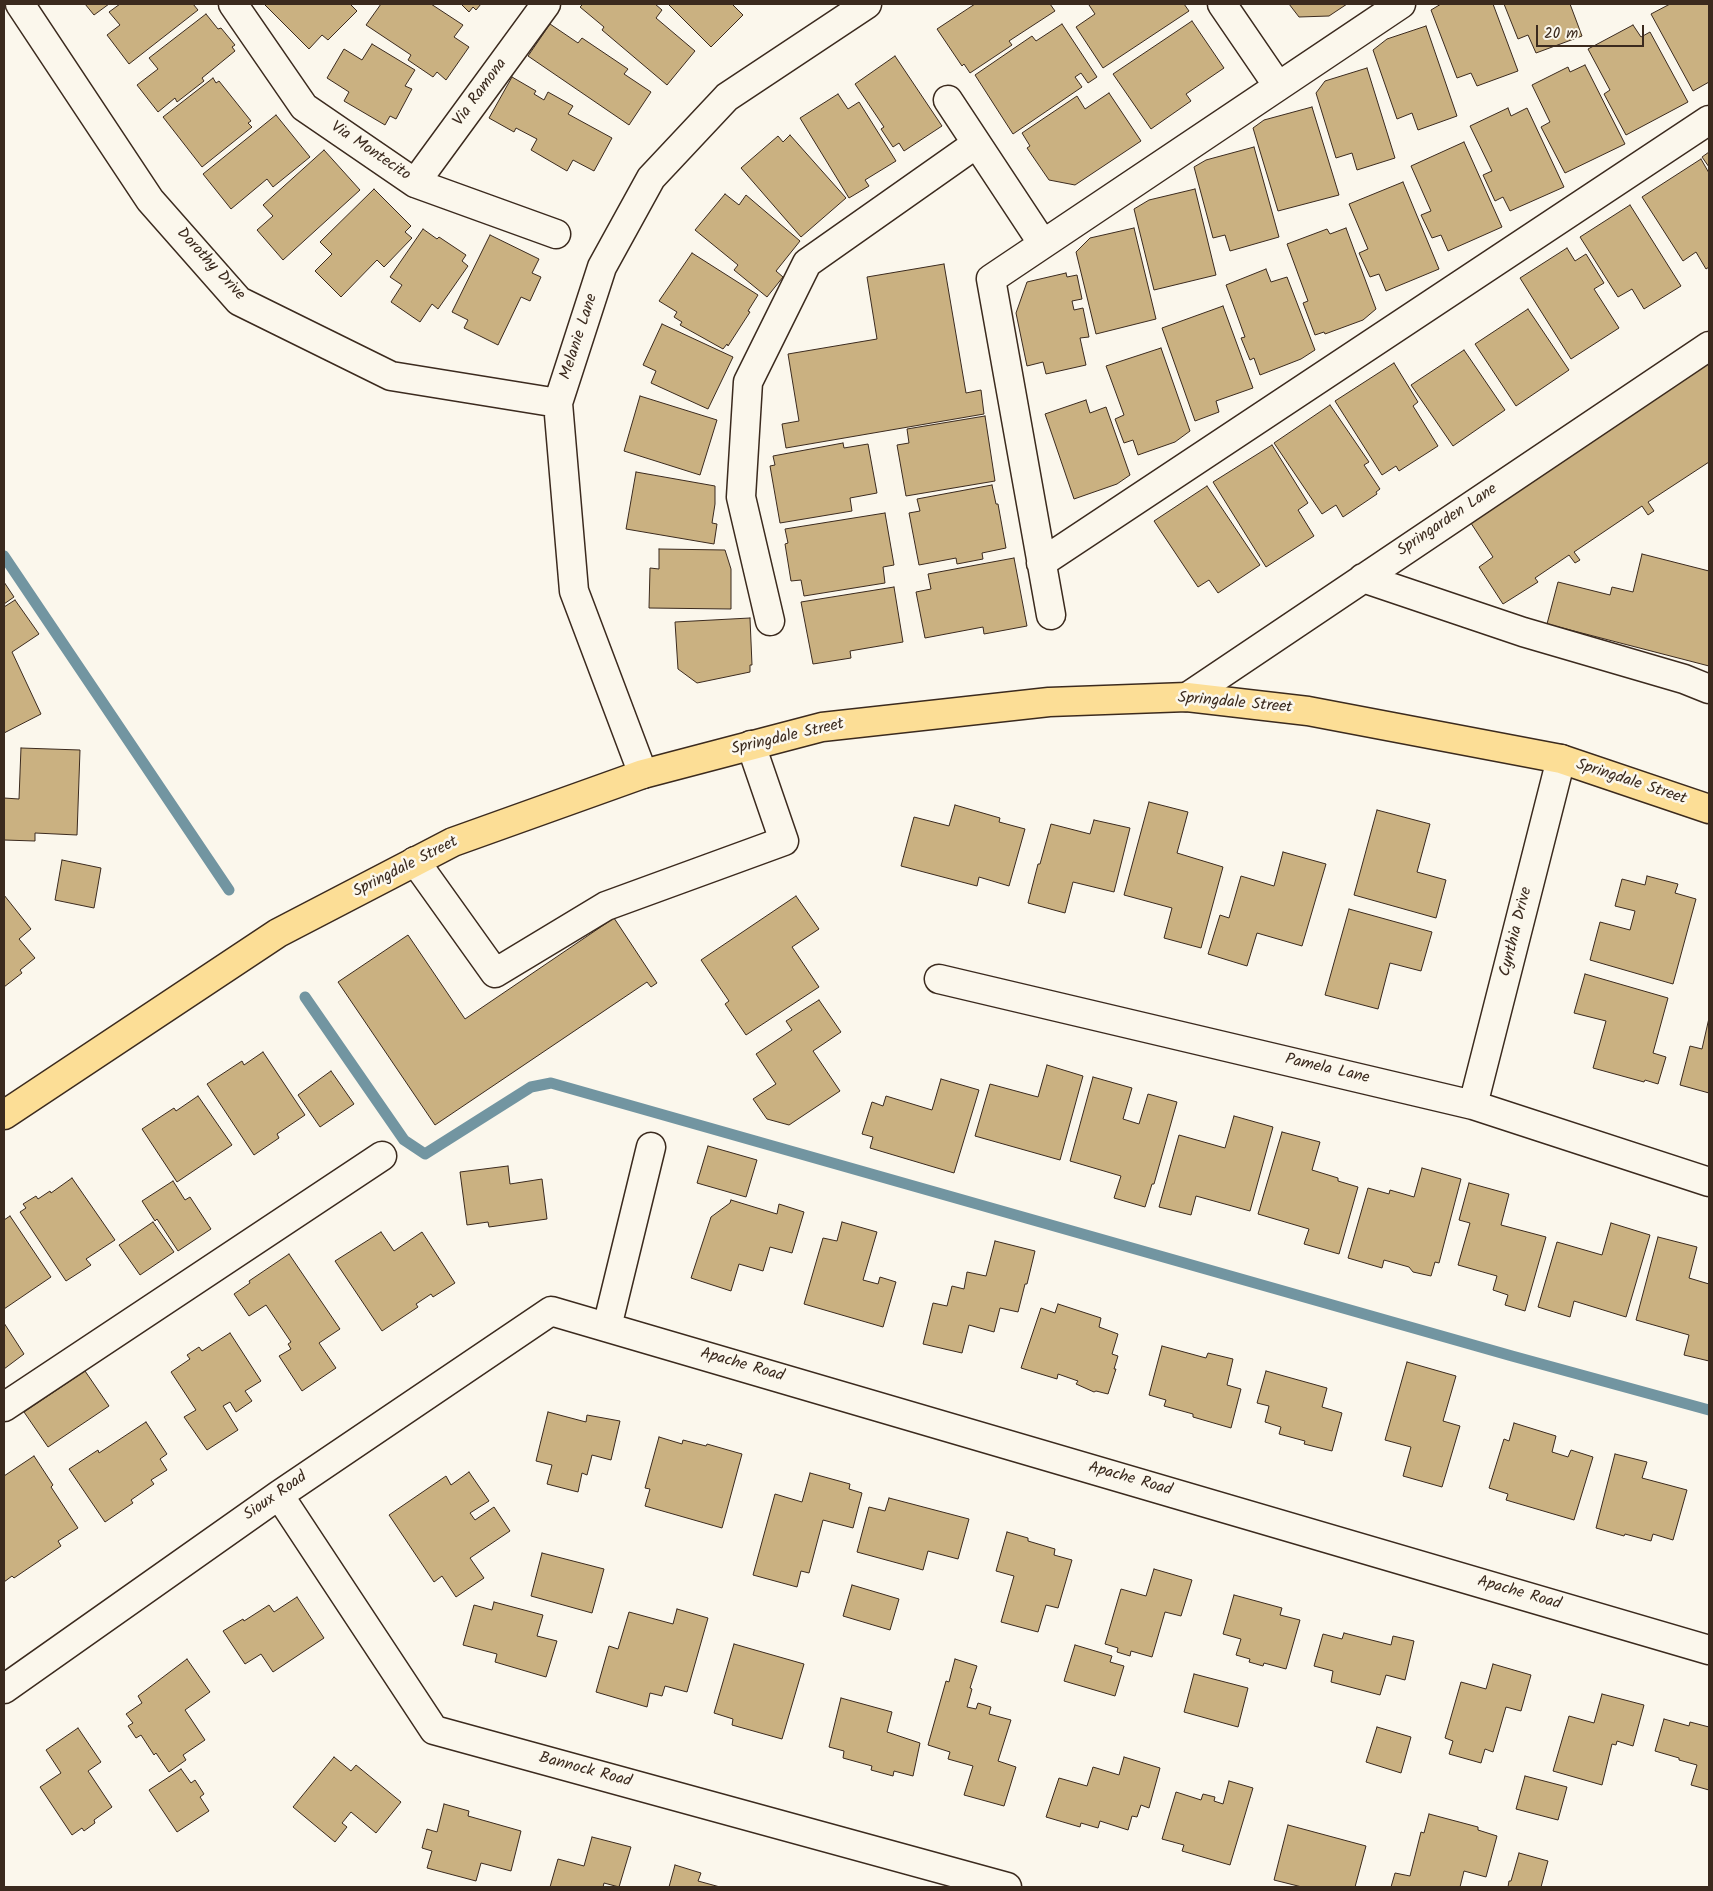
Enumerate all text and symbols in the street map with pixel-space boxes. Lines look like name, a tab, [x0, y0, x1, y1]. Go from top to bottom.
scale bar	[1538, 15, 1646, 47]
text: 20 m	[1544, 22, 1578, 46]
street label: Via Ramona	[450, 55, 512, 131]
street label: Via Montecito	[326, 118, 414, 186]
street label: Dorothy Drive	[172, 225, 248, 305]
street label: Melanie Lane	[557, 292, 603, 382]
street label: Springarden Lane	[1394, 481, 1502, 561]
street label: Springdale Street	[1177, 689, 1293, 719]
street label: Springdale Street	[730, 716, 846, 760]
street label: Springdale Street	[1573, 756, 1689, 810]
street label: Springdale Street	[350, 833, 462, 903]
street label: Cynthia Drive	[1497, 885, 1537, 979]
street label: Pamela Lane	[1283, 1051, 1371, 1089]
street label: Apache Road	[698, 1345, 786, 1387]
street label: Apache Road	[1086, 1459, 1174, 1501]
street label: Sioux Road	[241, 1468, 311, 1526]
street label: Apache Road	[1475, 1573, 1563, 1615]
street label: Bannock Road	[537, 1749, 633, 1793]

